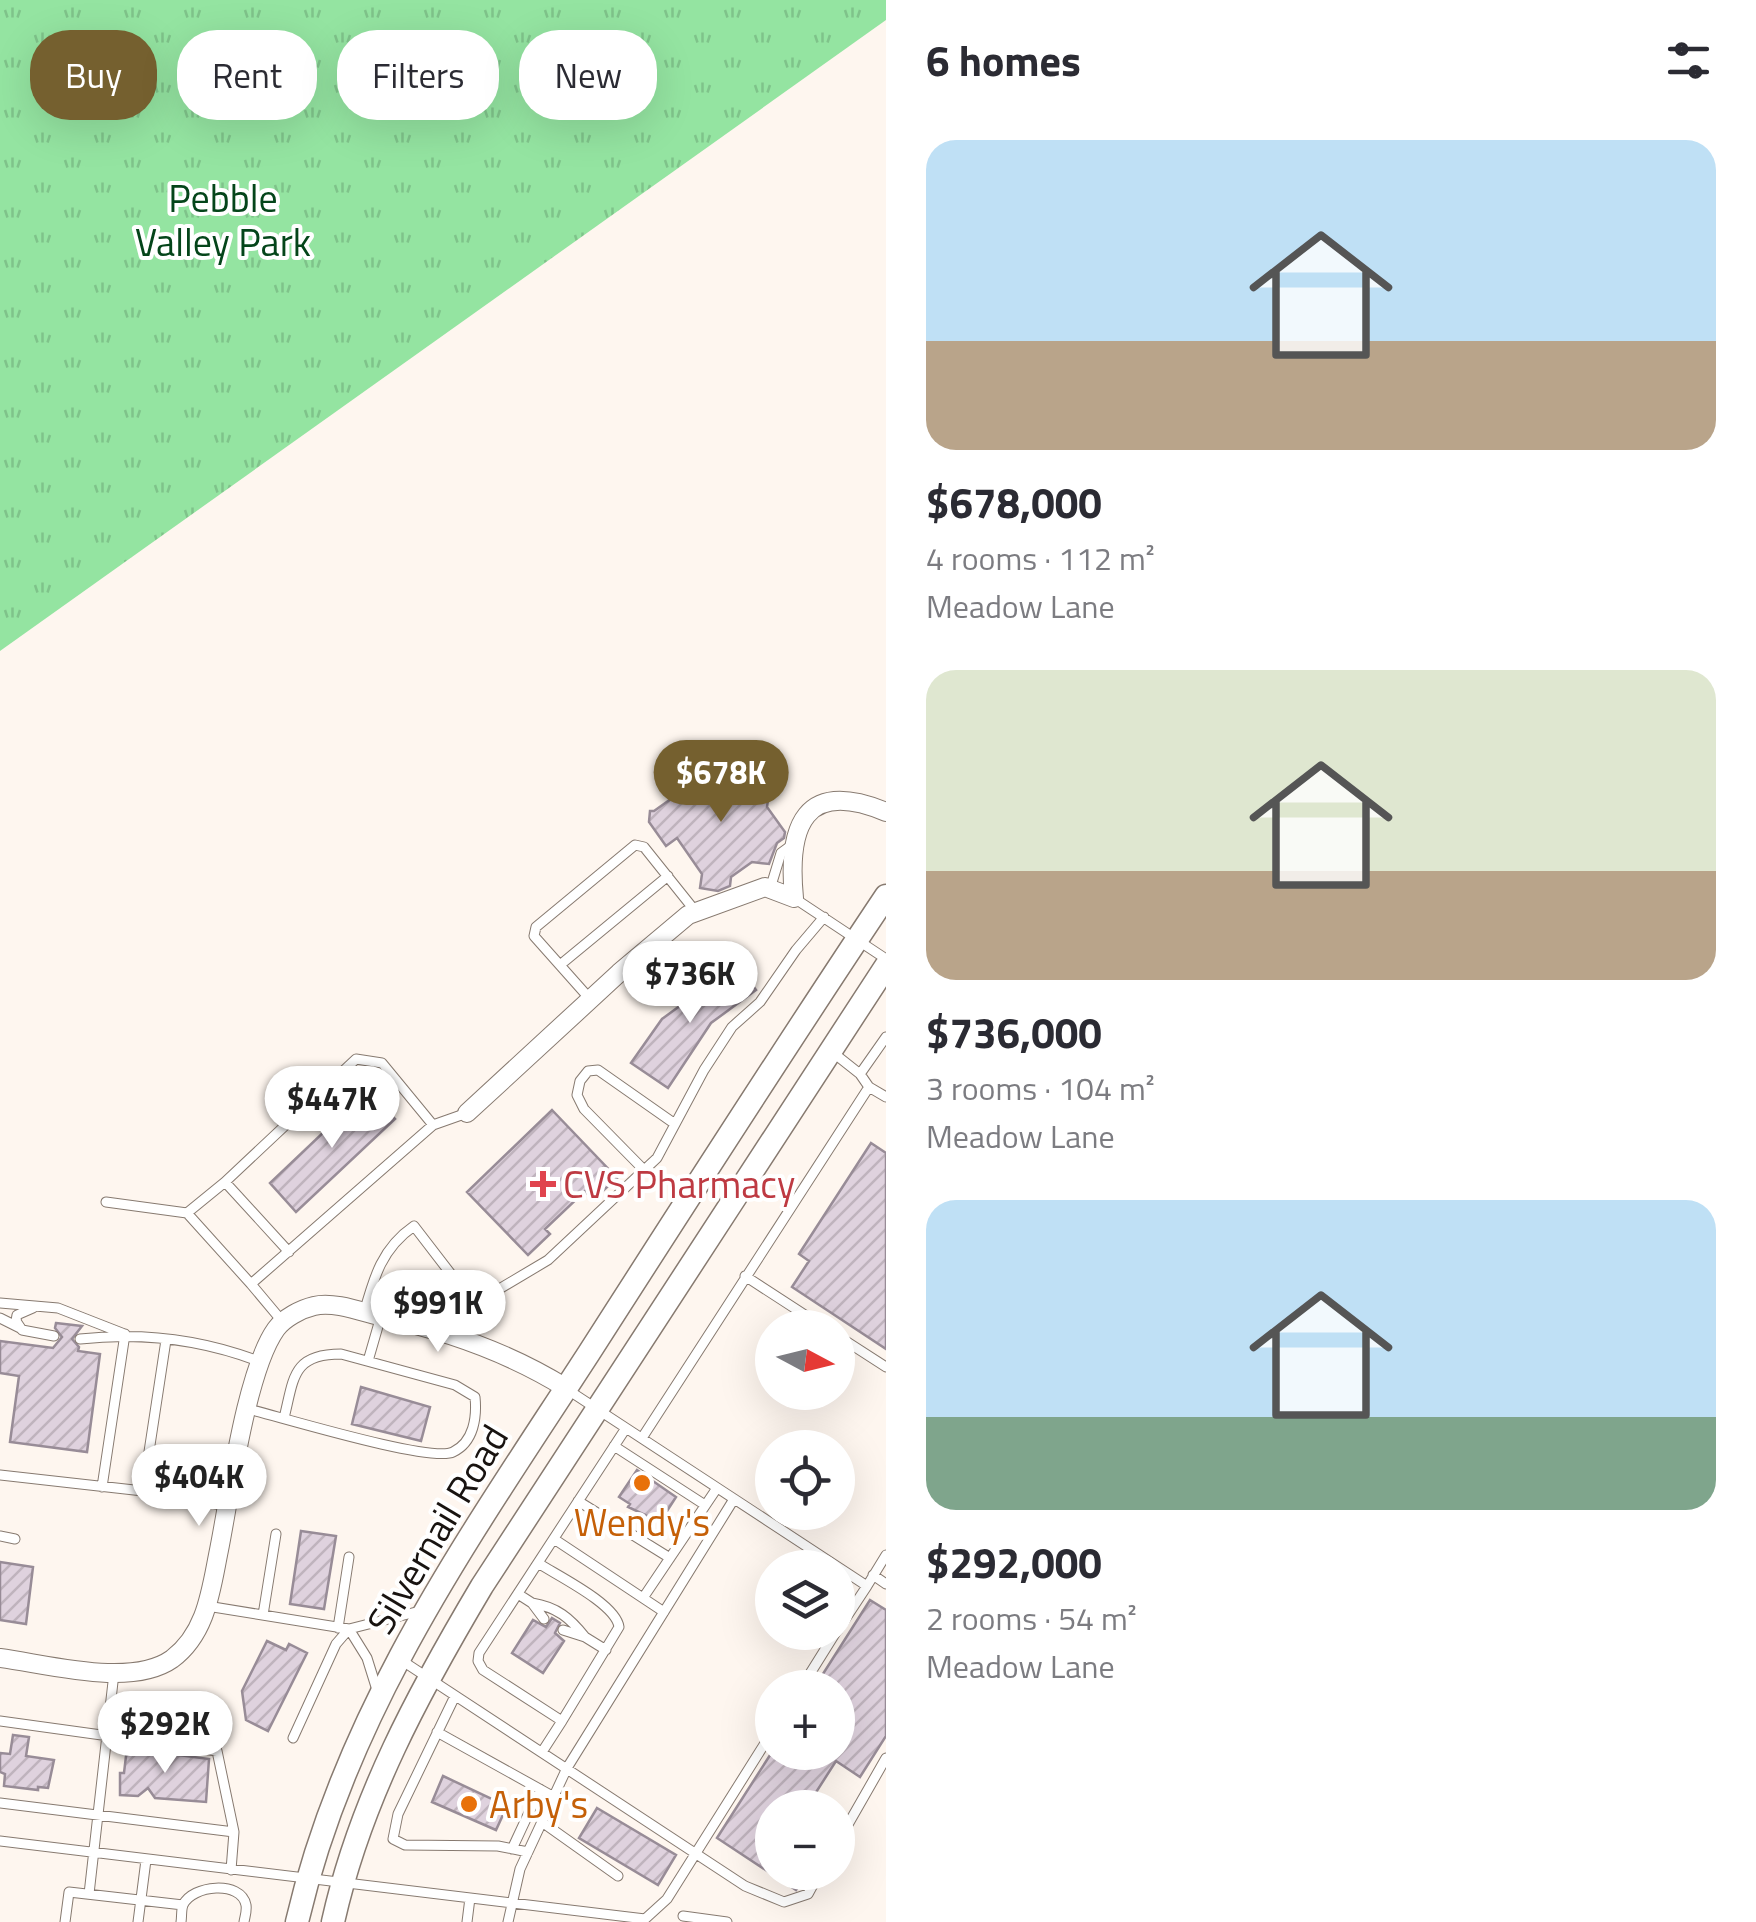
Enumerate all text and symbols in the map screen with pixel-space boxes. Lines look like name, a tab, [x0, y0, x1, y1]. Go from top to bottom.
text: 6 homes	[926, 28, 1081, 92]
chip: Buy	[30, 30, 157, 120]
chip: Rent	[177, 30, 317, 120]
chip: Filters	[337, 30, 499, 120]
chip: New	[519, 30, 657, 120]
icon: filters	[1661, 33, 1716, 88]
park label: Pebble Valley Park	[135, 169, 311, 271]
icon: home	[1231, 205, 1411, 385]
text: $678,000	[926, 470, 1102, 534]
text: 4 rooms · 112 m²	[926, 534, 1155, 582]
text: Meadow Lane	[926, 582, 1115, 630]
icon: home	[1231, 735, 1411, 915]
pin: $678K	[651, 740, 791, 825]
text: $678K	[676, 748, 766, 796]
pin: $736K	[620, 941, 760, 1026]
text: $736K	[645, 949, 735, 997]
text: $736,000	[926, 1000, 1102, 1064]
text: 3 rooms · 104 m²	[926, 1064, 1155, 1112]
pin: $447K	[262, 1066, 402, 1151]
text: $447K	[287, 1074, 377, 1122]
text: Meadow Lane	[926, 1112, 1115, 1160]
place label: CVS Pharmacy	[563, 1155, 795, 1213]
marker: CVS Pharmacy	[532, 1173, 554, 1195]
icon: home	[1231, 1265, 1411, 1445]
pin: $991K	[368, 1270, 508, 1355]
text: $991K	[393, 1278, 483, 1326]
north arrow	[755, 1310, 855, 1410]
map controls	[755, 1310, 855, 1890]
street label: Silvernail Road	[352, 1413, 522, 1645]
button: locate	[755, 1430, 855, 1530]
pin: $404K	[129, 1444, 269, 1529]
text: $404K	[154, 1452, 244, 1500]
marker: Wendy's	[631, 1472, 653, 1494]
place label: Wendy's	[574, 1493, 710, 1551]
text: $292,000	[926, 1530, 1102, 1594]
button: layers	[755, 1550, 855, 1650]
text: 2 rooms · 54 m²	[926, 1594, 1137, 1642]
text: Meadow Lane	[926, 1642, 1115, 1690]
button: +	[755, 1670, 855, 1770]
pin: $292K	[95, 1691, 235, 1776]
text: $292K	[120, 1699, 210, 1747]
place label: Arby's	[489, 1775, 588, 1833]
button: −	[755, 1790, 855, 1890]
marker: Arby's	[458, 1793, 480, 1815]

